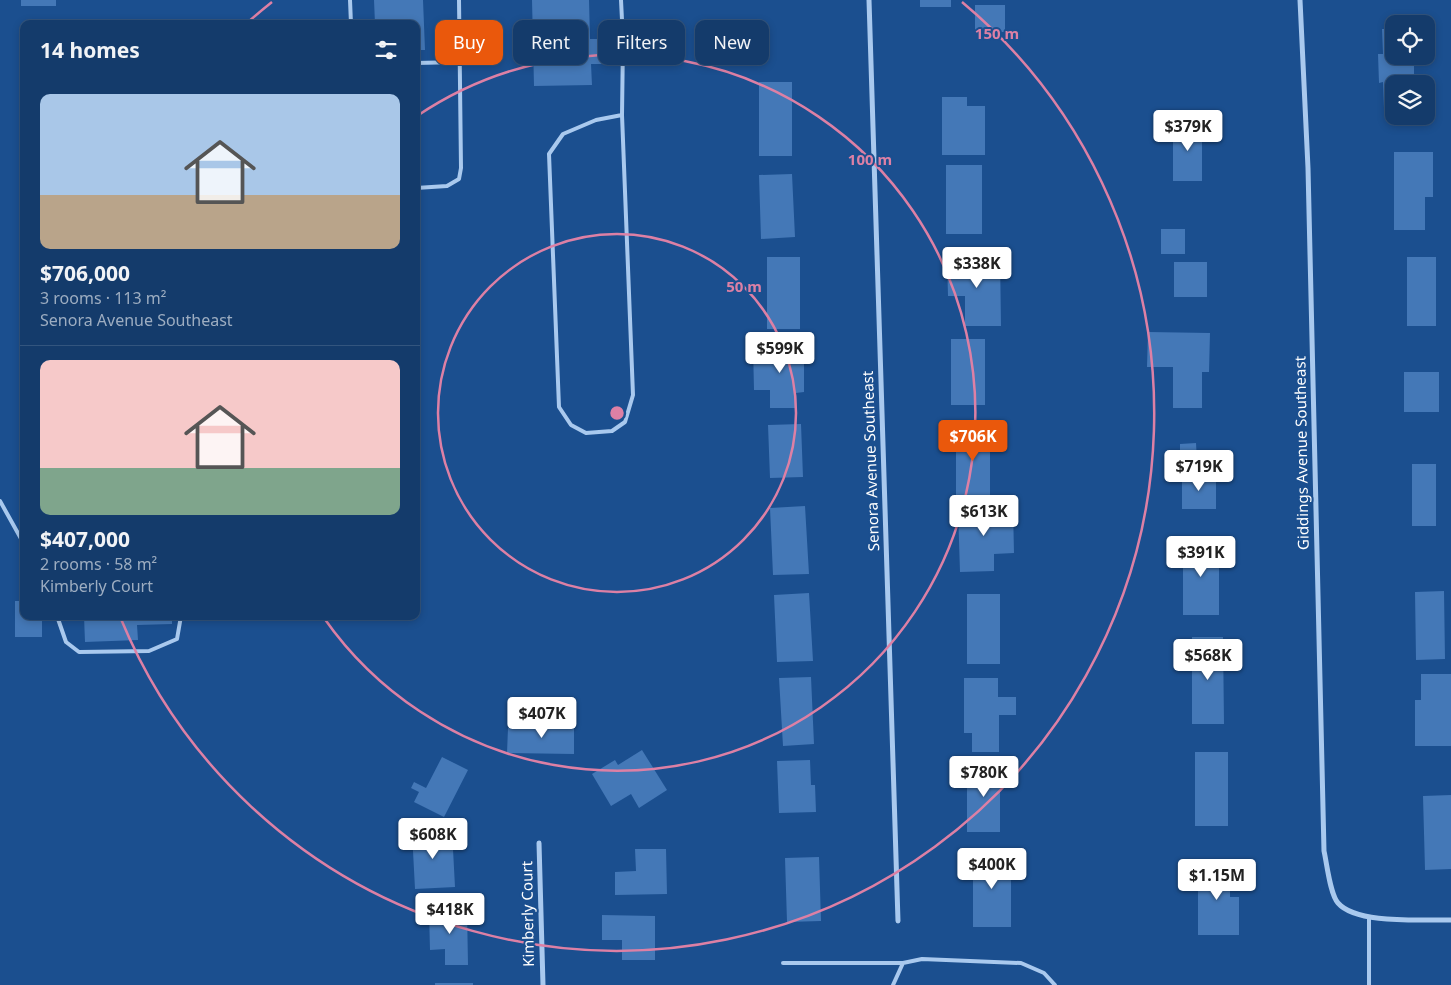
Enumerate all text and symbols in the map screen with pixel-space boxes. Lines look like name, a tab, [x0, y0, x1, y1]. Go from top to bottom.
map controls	[1385, 15, 1435, 125]
button: locate	[1385, 15, 1435, 65]
chip: Buy	[435, 20, 503, 65]
chip: Rent	[513, 20, 588, 65]
chip: Filters	[598, 20, 685, 65]
chip: New	[695, 20, 769, 65]
text: 150 m	[975, 23, 1019, 43]
text: 14 homes	[40, 36, 140, 64]
icon: filters	[372, 36, 400, 64]
button: layers	[1385, 75, 1435, 125]
pin: $379K	[1153, 110, 1223, 152]
text: $379K	[1164, 115, 1212, 137]
icon: home	[175, 127, 265, 217]
text: 100 m	[848, 149, 892, 169]
pin: $338K	[942, 246, 1012, 289]
text: $338K	[953, 252, 1001, 274]
text: $706,000	[40, 259, 130, 287]
text: 50 m	[726, 276, 762, 296]
text: 3 rooms · 113 m²	[40, 287, 166, 309]
text: Senora Avenue Southeast	[40, 309, 233, 331]
pin: $599K	[745, 332, 815, 374]
text: $599K	[756, 337, 804, 359]
street label: Giddings Avenue Southeast	[1289, 355, 1313, 550]
street label: Senora Avenue Southeast	[857, 370, 883, 552]
icon: home	[175, 392, 265, 482]
centre of rings	[608, 404, 626, 422]
pin: $706K	[938, 420, 1008, 462]
text: $706K	[949, 425, 997, 447]
pin: $719K	[1164, 450, 1234, 492]
text: $719K	[1175, 455, 1223, 477]
pin: $613K	[949, 494, 1019, 537]
text: $613K	[960, 500, 1008, 522]
text: $407,000	[40, 525, 130, 553]
pin: $391K	[1166, 536, 1236, 578]
text: $391K	[1177, 541, 1225, 563]
text: 2 rooms · 58 m²	[40, 553, 157, 575]
text: Kimberly Court	[40, 575, 153, 597]
pin: $568K	[1173, 638, 1243, 681]
text: $568K	[1184, 644, 1232, 666]
pin: $407K	[507, 696, 577, 739]
text: $407K	[518, 702, 566, 724]
pin: $780K	[949, 756, 1019, 798]
text: $780K	[960, 761, 1008, 783]
pin: $608K	[398, 818, 468, 860]
text: $608K	[409, 823, 457, 845]
pin: $400K	[957, 848, 1027, 890]
text: $400K	[968, 853, 1016, 875]
pin: $1.15M	[1176, 858, 1258, 901]
street label: Kimberly Court	[516, 860, 538, 967]
text: $1.15M	[1189, 864, 1245, 886]
pin: $418K	[415, 892, 485, 935]
text: $418K	[426, 898, 474, 920]

